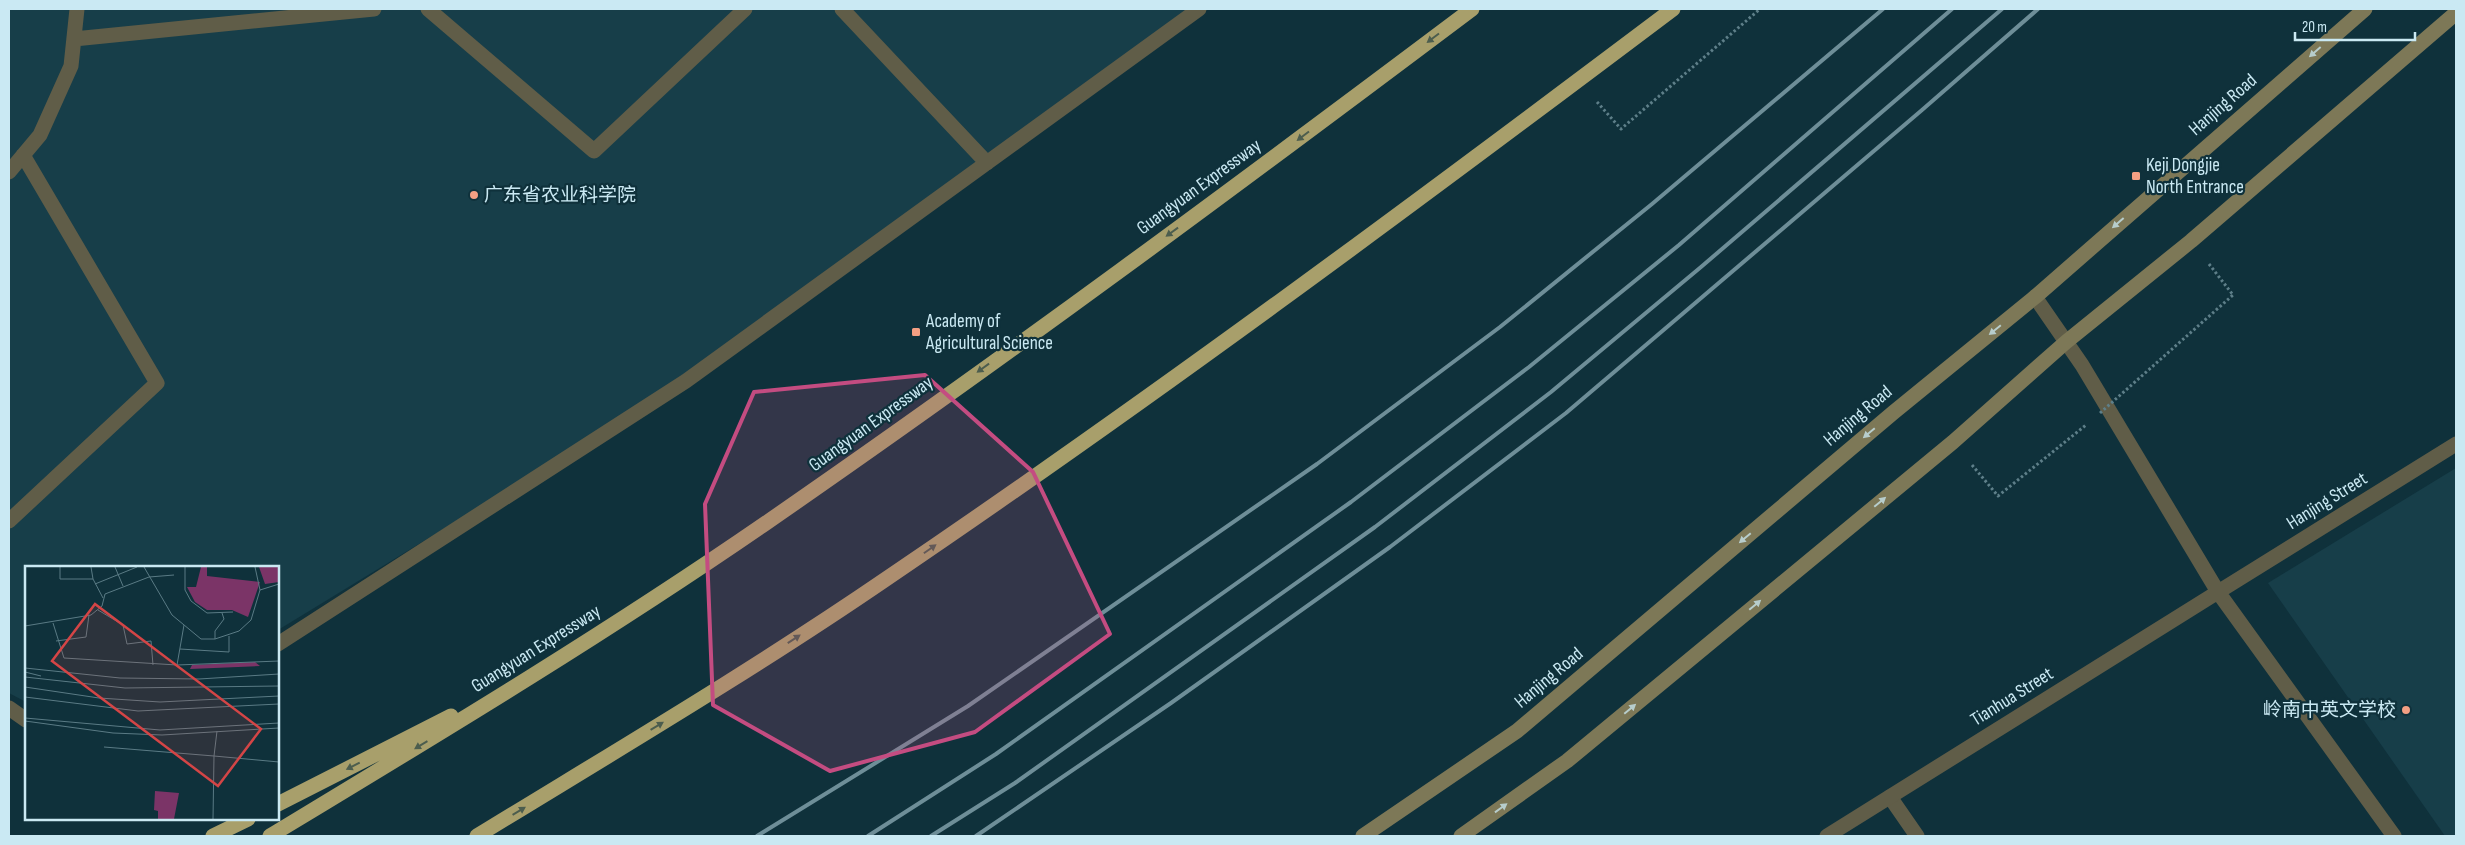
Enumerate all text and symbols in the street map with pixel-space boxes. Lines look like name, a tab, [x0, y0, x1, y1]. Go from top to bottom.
scale bar	[2295, 10, 2415, 42]
text: 20 m	[2302, 18, 2327, 37]
one-way arrow	[1426, 33, 1440, 43]
one-way arrow	[2309, 46, 2321, 58]
street label: Hanjing Road	[2184, 69, 2262, 141]
one-way arrow	[1296, 131, 1310, 141]
street label: Guangyuan Expressway	[1132, 134, 1266, 240]
place label: Keji Dongjie North Entrance	[2146, 154, 2244, 199]
marker: Keji Dongjie North Entrance	[2130, 170, 2142, 182]
place label: 广东省农业科学院	[484, 184, 636, 207]
marker: 广东省农业科学院	[468, 189, 480, 201]
one-way arrow	[2111, 218, 2124, 229]
one-way arrow	[1165, 226, 1178, 236]
place label: Academy of Agricultural Science	[925, 310, 1053, 355]
one-way arrow	[1989, 324, 2002, 335]
marker: Academy of Agricultural Science	[910, 326, 922, 338]
one-way arrow	[976, 363, 990, 373]
street label: Guangyuan Expressway	[804, 371, 938, 477]
street label: Hanjing Road	[1819, 381, 1897, 451]
one-way arrow	[1863, 427, 1876, 438]
street label: Hanjing Street	[2282, 467, 2372, 535]
one-way arrow	[1873, 496, 1886, 507]
one-way arrow	[1739, 532, 1752, 543]
one-way arrow	[923, 544, 936, 554]
inset map	[25, 566, 279, 820]
street label: Guangyuan Expressway	[467, 600, 605, 698]
one-way arrow	[1748, 600, 1761, 611]
one-way arrow	[788, 634, 801, 643]
street label: Hanjing Road	[1510, 643, 1588, 713]
street label: Tianhua Street	[1966, 662, 2058, 731]
place label: 岭南中英文学校	[2263, 699, 2396, 722]
one-way arrow	[1623, 703, 1636, 714]
marker: 岭南中英文学校	[2400, 704, 2412, 716]
one-way arrow	[651, 722, 664, 731]
one-way arrow	[415, 740, 428, 749]
one-way arrow	[346, 762, 360, 770]
one-way arrow	[1494, 803, 1508, 813]
one-way arrow	[512, 806, 525, 815]

